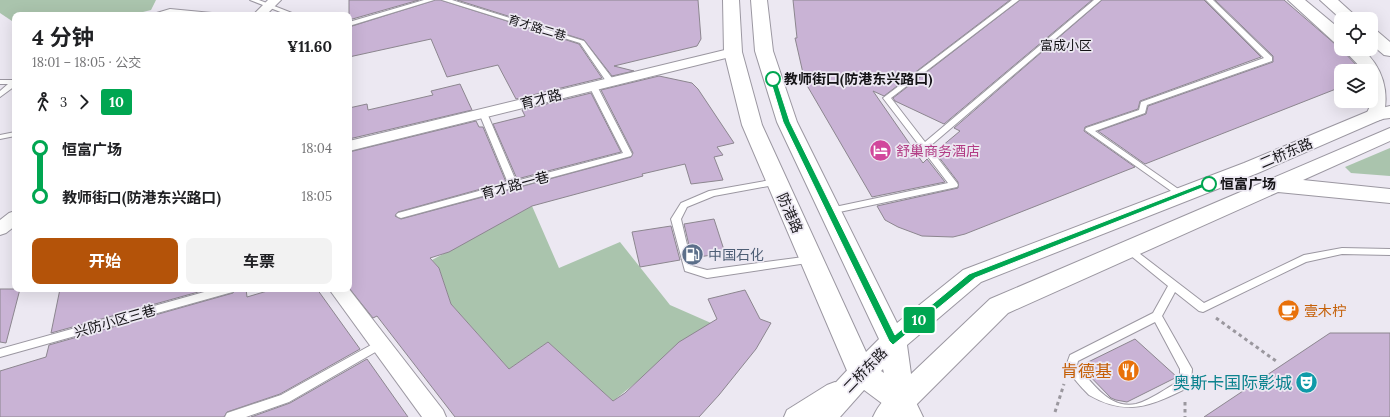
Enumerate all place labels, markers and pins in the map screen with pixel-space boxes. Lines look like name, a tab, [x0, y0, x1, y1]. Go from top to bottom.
place label: 教师街口(防港东兴路口)	[784, 70, 932, 88]
marker: 教师街口(防港东兴路口)	[765, 71, 781, 87]
hotel icon: 舒巢商务酒店	[868, 138, 894, 164]
place label: 舒巢商务酒店	[896, 142, 980, 160]
place label: 恒富广场	[1220, 175, 1276, 193]
marker: 恒富广场	[1201, 176, 1217, 192]
fuel station icon: 中国石化	[679, 242, 705, 268]
place label: 中国石化	[708, 246, 764, 264]
cafe icon: 壹木柠	[1275, 298, 1301, 324]
place label: 壹木柠	[1304, 302, 1346, 320]
restaurant icon: 肯德基	[1115, 358, 1141, 384]
place label: 肯德基	[1061, 360, 1112, 382]
theatre icon: 奥斯卡国际影城	[1294, 370, 1320, 396]
place label: 奥斯卡国际影城	[1173, 372, 1292, 394]

